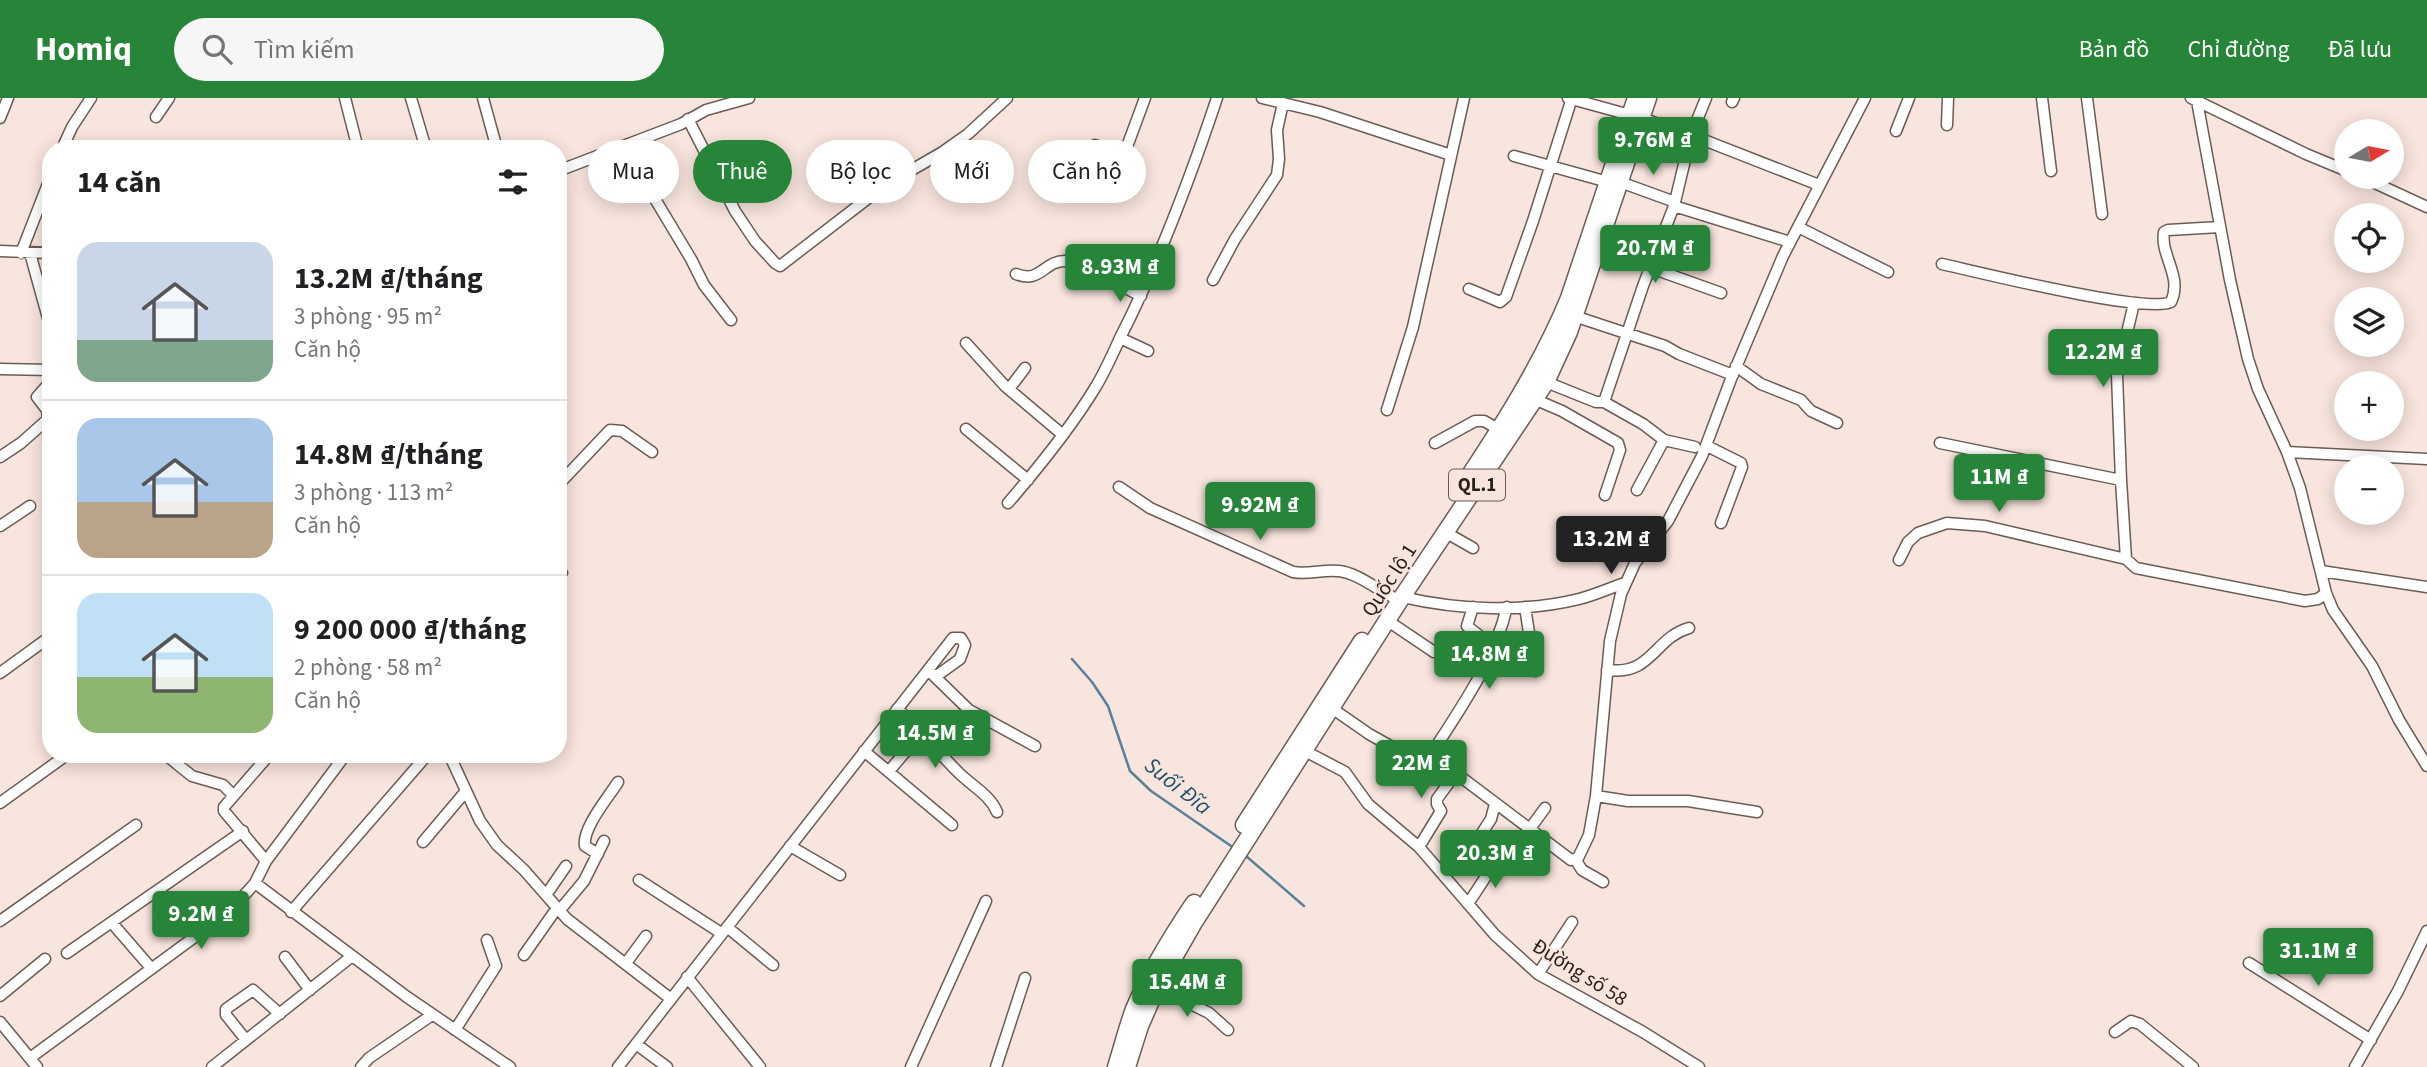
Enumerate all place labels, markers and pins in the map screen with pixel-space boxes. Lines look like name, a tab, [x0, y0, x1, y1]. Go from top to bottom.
pin: 9.76M ₫	[1588, 118, 1718, 177]
pin: 20.7M ₫	[1590, 226, 1720, 285]
pin: 8.93M ₫	[1055, 244, 1185, 304]
pin: 12.2M ₫	[2038, 330, 2168, 389]
pin: 11M ₫	[1950, 454, 2048, 514]
pin: 9.92M ₫	[1195, 482, 1325, 542]
pin: 13.2M ₫	[1546, 517, 1676, 576]
pin: 14.8M ₫	[1424, 632, 1554, 691]
pin: 14.5M ₫	[870, 710, 1000, 770]
pin: 22M ₫	[1372, 740, 1470, 800]
pin: 20.3M ₫	[1430, 830, 1560, 890]
pin: 9.2M ₫	[144, 892, 258, 951]
pin: 31.1M ₫	[2253, 928, 2383, 988]
pin: 15.4M ₫	[1122, 960, 1252, 1019]

